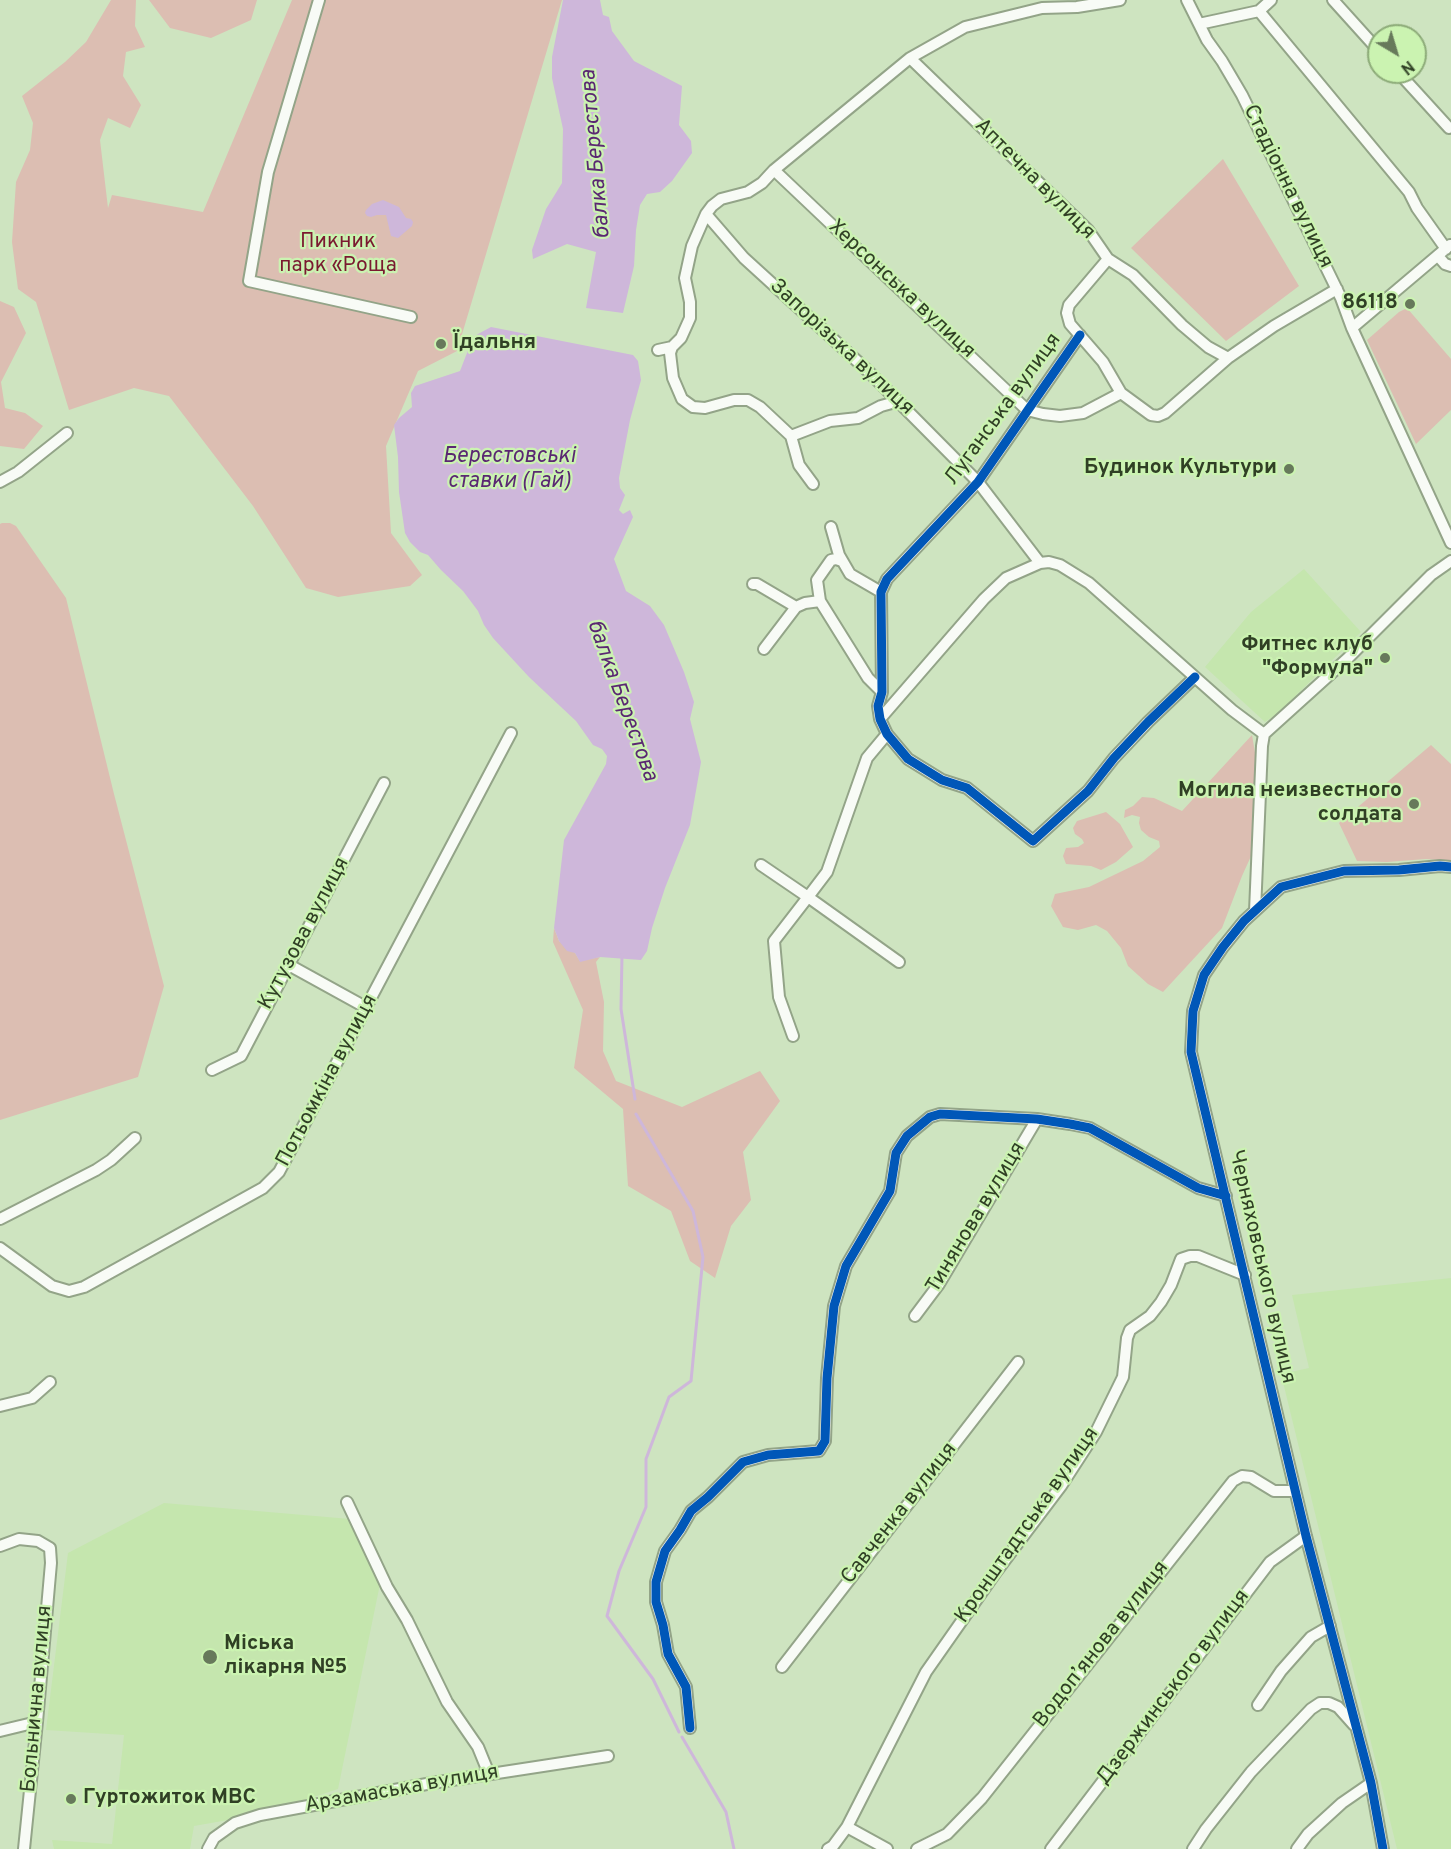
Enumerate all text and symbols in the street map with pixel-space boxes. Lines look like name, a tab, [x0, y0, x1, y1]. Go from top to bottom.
north arrow	[1367, 24, 1427, 84]
text: N	[1396, 55, 1418, 78]
water label: балка Берестова	[576, 68, 618, 240]
street label: Стадіонна вулиця	[1237, 101, 1337, 273]
street label: Аптечна вулиця	[968, 114, 1100, 246]
street label: Херсонська вулиця	[822, 215, 980, 365]
park label: Пикник парк «Роща	[279, 230, 397, 280]
street label: Запорізька вулиця	[764, 275, 918, 421]
place label: 86118	[1342, 291, 1398, 317]
marker: 86118	[1403, 297, 1417, 311]
street label: Луганська вулиця	[940, 329, 1068, 491]
place label: Їдальня	[453, 331, 536, 357]
marker: Їдальня	[434, 337, 448, 351]
water label: Берестовські ставки (Гай)	[443, 445, 575, 496]
place label: Будинок Культури	[1084, 456, 1277, 482]
marker: Будинок Культури	[1282, 462, 1296, 476]
water label: балка Берестова	[580, 617, 662, 785]
place label: Фитнес клуб "Формула"	[1242, 633, 1373, 683]
marker: Фитнес клуб "Формула"	[1378, 651, 1392, 665]
place label: Могила неизвестного солдата	[1178, 779, 1402, 829]
marker: Могила неизвестного солдата	[1407, 797, 1421, 811]
street label: Кутузова вулиця	[254, 854, 356, 1014]
street label: Потьомкіна вулиця	[272, 991, 384, 1171]
street label: Тинянова вулиця	[922, 1138, 1032, 1298]
street label: Черняховського вулиця	[1222, 1148, 1300, 1386]
street label: Кронштадтська вулиця	[951, 1423, 1105, 1629]
street label: Савченка вулиця	[837, 1438, 963, 1590]
street label: Водоп’янова вулиця	[1029, 1557, 1175, 1733]
street label: Дзержинського вулиця	[1092, 1585, 1256, 1791]
street label: Больнична вулиця	[17, 1604, 59, 1794]
place label: Міська лікарня №5	[224, 1632, 347, 1682]
marker: Міська лікарня №5	[201, 1648, 219, 1666]
street label: Арзамаська вулиця	[303, 1761, 501, 1819]
place label: Гуртожиток МВС	[83, 1786, 256, 1812]
marker: Гуртожиток МВС	[64, 1792, 78, 1806]

